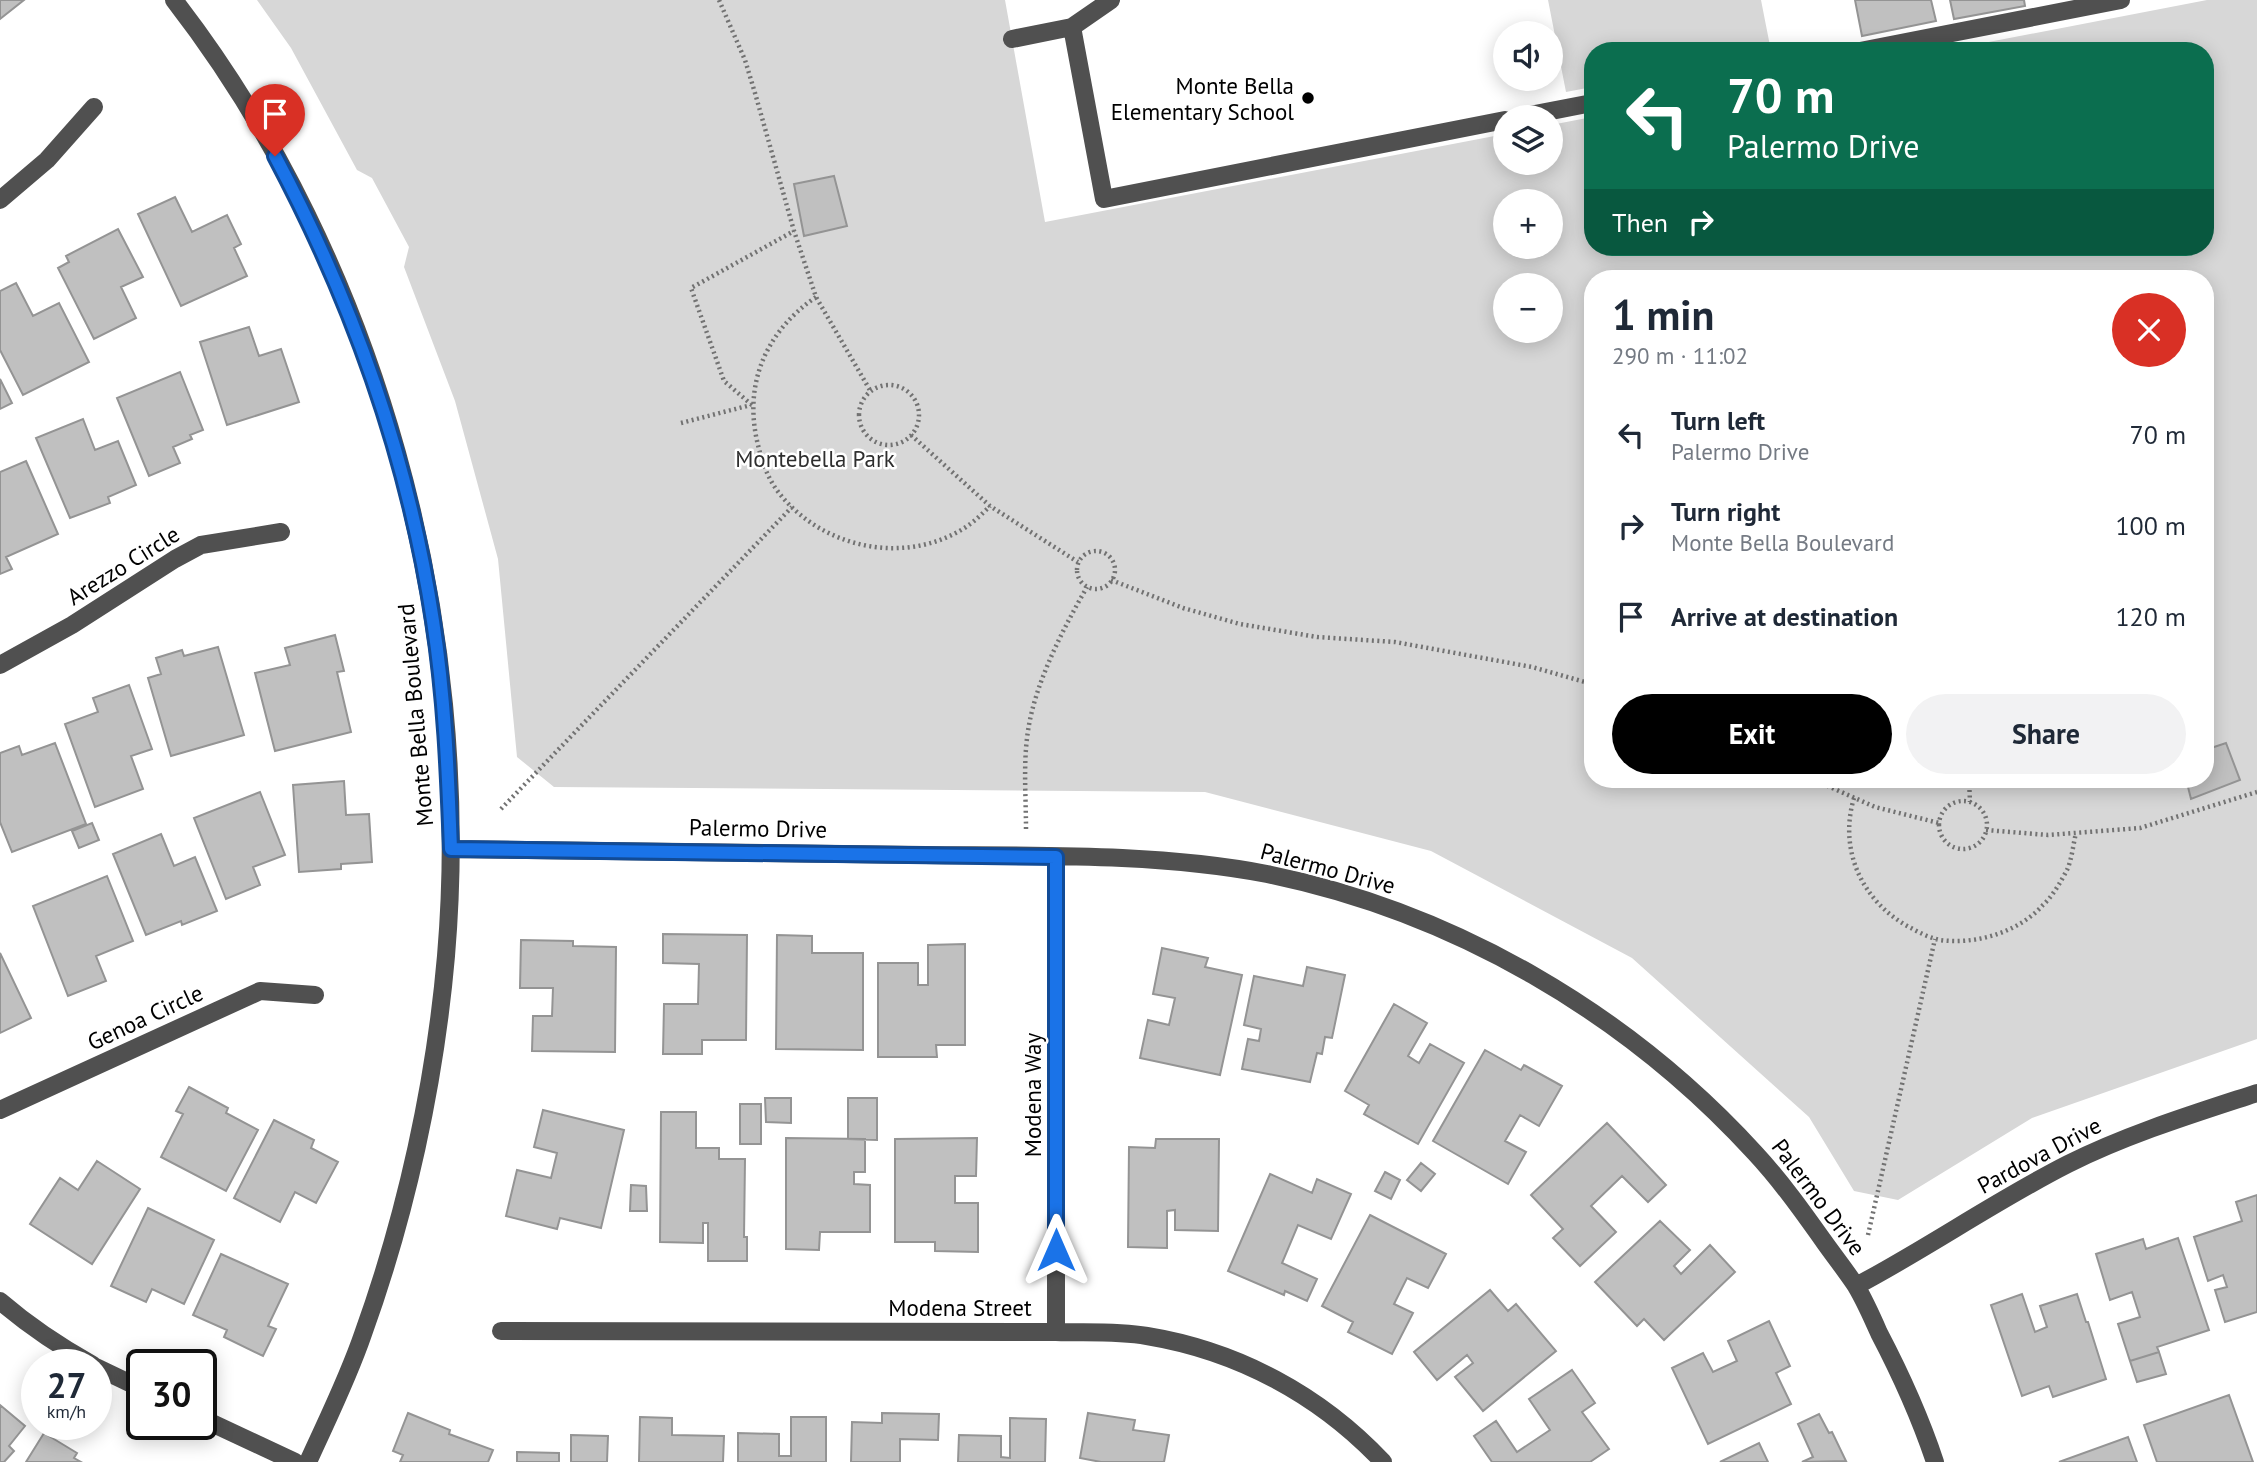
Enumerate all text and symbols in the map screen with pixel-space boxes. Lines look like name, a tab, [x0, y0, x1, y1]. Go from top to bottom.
map controls	[1493, 21, 1563, 343]
button: sound	[1493, 21, 1563, 91]
text: 70 m	[1727, 63, 1834, 127]
icon: left	[1612, 70, 1703, 161]
place label: Monte Bella Elementary School	[1111, 71, 1294, 126]
pin	[245, 84, 305, 156]
marker: Monte Bella Elementary School	[1300, 90, 1316, 106]
icon: arrive	[256, 95, 294, 133]
button: layers	[1493, 105, 1563, 175]
text: Palermo Drive	[1727, 125, 1920, 167]
button: +	[1493, 189, 1563, 259]
icon: right	[1682, 203, 1720, 241]
text: Then	[1612, 206, 1668, 239]
button: −	[1493, 273, 1563, 343]
text: 1 min	[1612, 287, 1714, 342]
button: close	[2112, 293, 2186, 367]
text: 290 m · 11:02	[1612, 341, 1748, 370]
text: Turn left	[1671, 404, 1765, 437]
icon: left	[1612, 416, 1650, 454]
text: 70 m	[2130, 418, 2186, 451]
text: Palermo Drive	[1671, 437, 1809, 466]
park label: Montebella Park	[735, 444, 895, 473]
text: Turn right	[1671, 495, 1780, 528]
icon: right	[1612, 507, 1650, 545]
text: 100 m	[2115, 509, 2186, 542]
street label: Arezzo Circle	[61, 519, 185, 611]
text: Monte Bella Boulevard	[1671, 528, 1894, 557]
icon: arrive	[1612, 598, 1650, 636]
text: Arrive at destination	[1671, 600, 1898, 633]
text: 120 m	[2115, 600, 2186, 633]
street label: Monte Bella Boulevard	[391, 603, 439, 827]
button: Exit	[1612, 694, 1892, 774]
button: Share	[1906, 694, 2186, 774]
street label: Palermo Drive	[689, 812, 827, 844]
street label: Palermo Drive	[1257, 836, 1399, 900]
street label: Genoa Circle	[83, 978, 207, 1056]
street label: Modena Way	[1018, 1032, 1047, 1157]
street label: Pardova Drive	[1972, 1110, 2106, 1200]
street label: Palermo Drive	[1766, 1133, 1872, 1261]
position arrow	[1019, 1213, 1093, 1287]
street label: Modena Street	[888, 1293, 1032, 1322]
speed limit sign: 30	[126, 1349, 217, 1440]
text: 27	[47, 1362, 86, 1408]
text: km/h	[47, 1400, 86, 1423]

